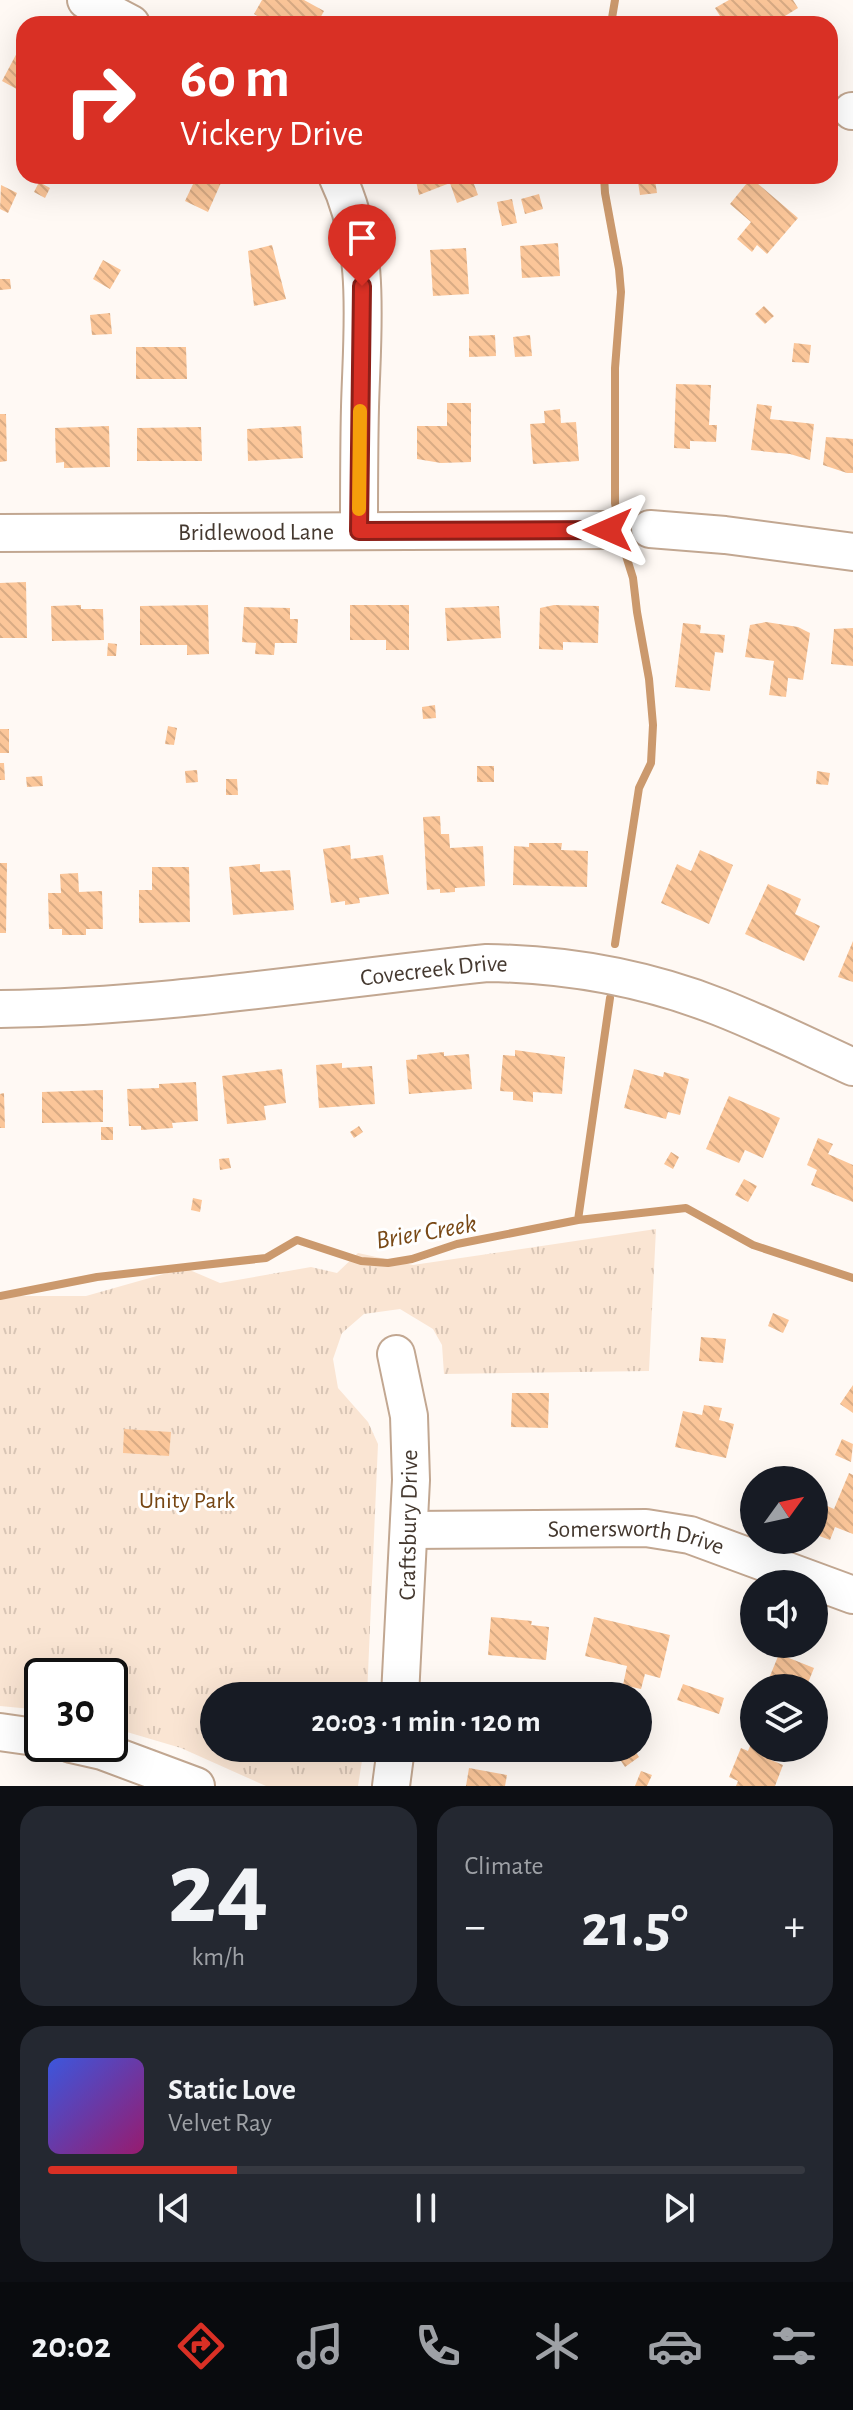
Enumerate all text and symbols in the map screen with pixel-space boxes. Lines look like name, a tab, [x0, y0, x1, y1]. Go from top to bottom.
icon: right	[48, 48, 152, 152]
text: 60 m	[180, 51, 290, 107]
text: Vickery Drive	[180, 116, 364, 152]
pin	[328, 204, 396, 286]
icon: arrive	[340, 216, 384, 260]
position arrow	[566, 488, 650, 572]
street label: Bridlewood Lane	[178, 520, 334, 545]
street label: Covecreek Drive	[359, 952, 508, 991]
water label: Brier Creek	[374, 1210, 479, 1254]
street label: Craftsbury Drive	[396, 1449, 422, 1601]
north arrow	[740, 1466, 828, 1554]
map controls	[740, 1466, 828, 1762]
park label: Unity Park	[139, 1489, 235, 1513]
street label: Somersworth Drive	[548, 1517, 727, 1560]
button: sound	[740, 1570, 828, 1658]
speed limit sign: 30	[24, 1658, 128, 1762]
button: layers	[740, 1674, 828, 1762]
text: 20:03 · 1 min · 120 m	[311, 1707, 541, 1737]
text: 24	[168, 1838, 269, 1942]
text: Climate	[465, 1853, 543, 1879]
text: 21.5°	[581, 1897, 688, 1957]
text: −	[465, 1905, 486, 1949]
text: +	[784, 1905, 805, 1949]
text: km/h	[191, 1944, 245, 1970]
text: Static Love	[168, 2075, 296, 2105]
text: Velvet Ray	[168, 2110, 272, 2136]
icon: previous	[152, 2186, 196, 2230]
icon: pause	[404, 2186, 448, 2230]
icon: next	[657, 2186, 701, 2230]
icon: directions	[173, 2318, 229, 2374]
icon: music	[292, 2318, 348, 2374]
icon: phone	[410, 2318, 466, 2374]
icon: climate	[529, 2318, 585, 2374]
icon: car	[647, 2318, 703, 2374]
icon: filters	[766, 2318, 822, 2374]
text: 20:02	[31, 2328, 111, 2364]

